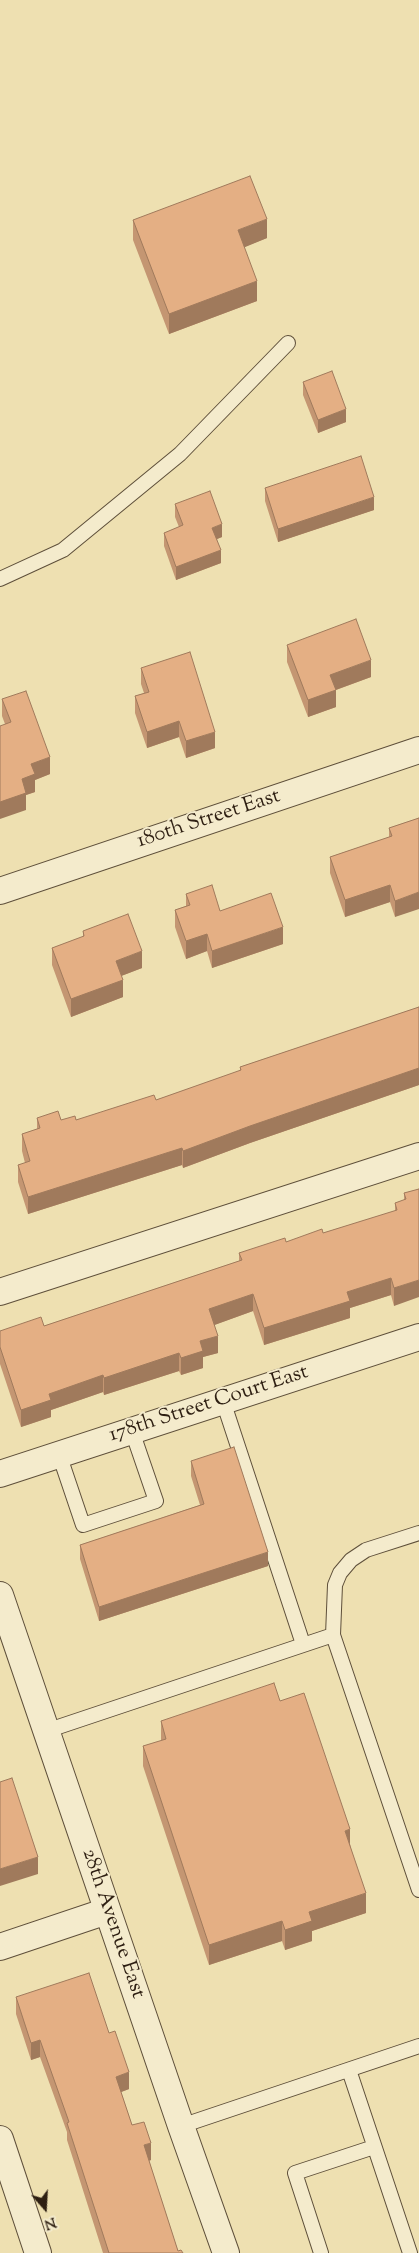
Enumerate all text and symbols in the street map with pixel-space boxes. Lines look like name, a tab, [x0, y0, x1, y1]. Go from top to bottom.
street label: 180th Street East	[134, 785, 284, 855]
street label: 178th Street Court East	[106, 1361, 312, 1449]
street label: 28th Avenue East	[75, 1846, 149, 2002]
north arrow	[20, 2183, 70, 2233]
text: N	[41, 2211, 58, 2233]

